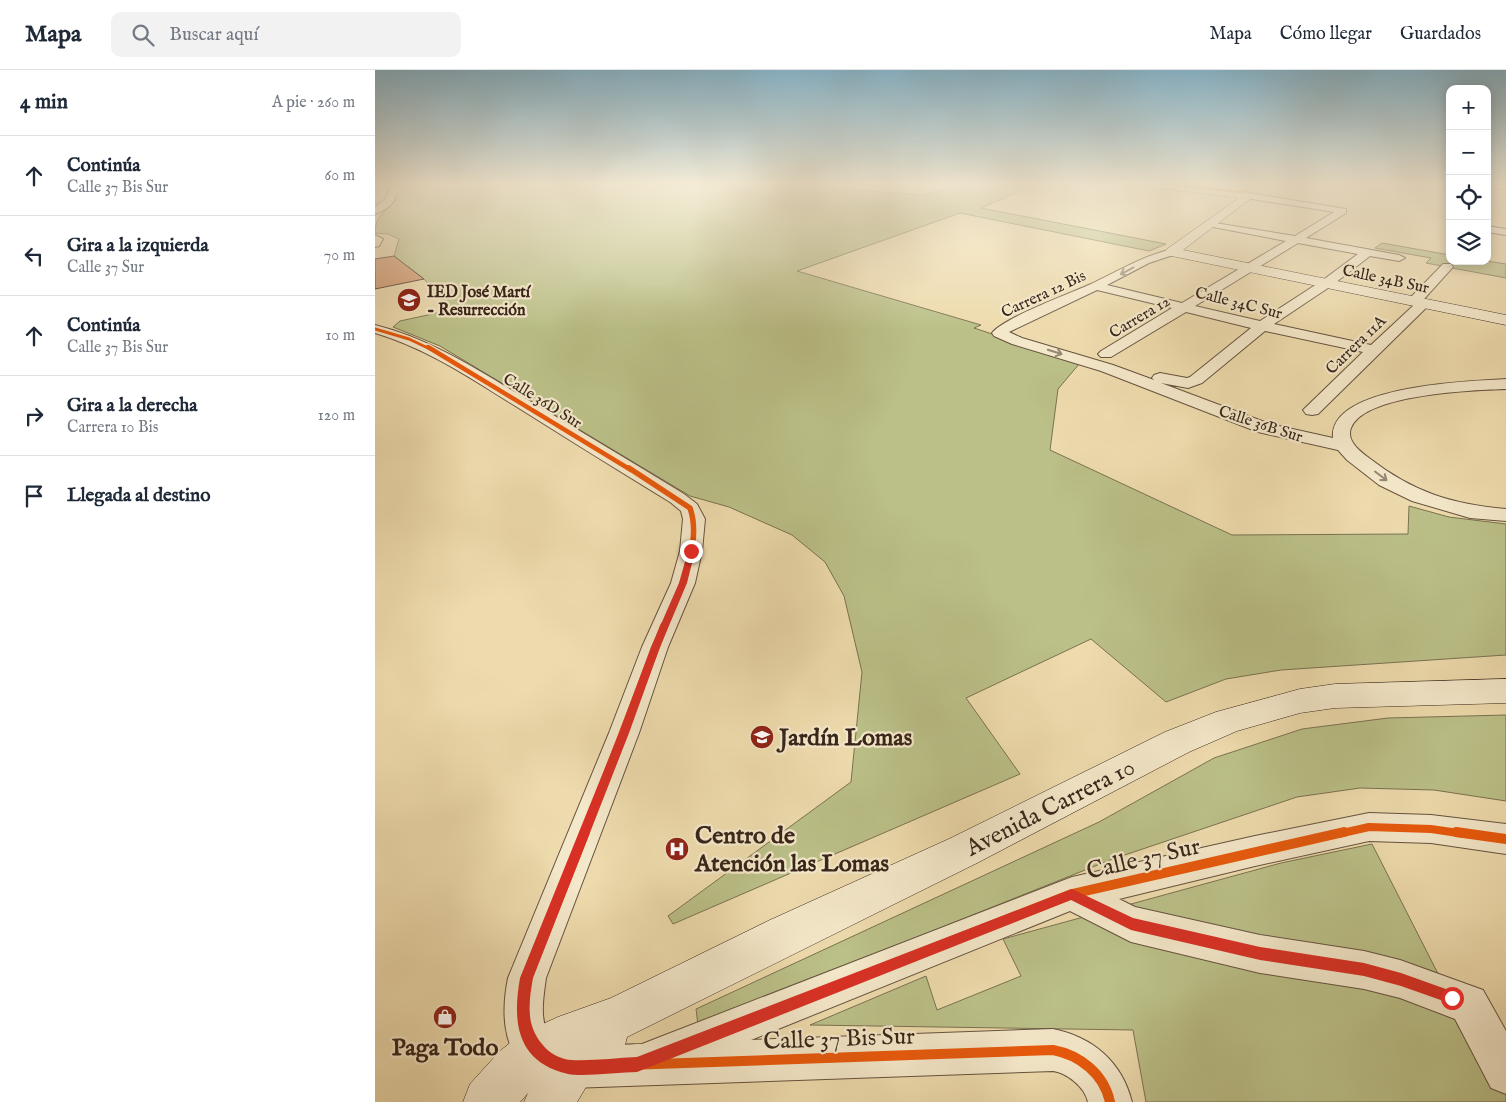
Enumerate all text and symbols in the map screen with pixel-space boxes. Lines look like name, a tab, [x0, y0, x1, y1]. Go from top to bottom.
search box	[111, 12, 461, 57]
text: Mapa	[25, 19, 81, 50]
icon: search	[129, 21, 157, 49]
text: Buscar aquí	[169, 23, 258, 47]
text: Mapa	[1209, 23, 1252, 46]
text: Cómo llegar	[1280, 23, 1372, 46]
text: Guardados	[1400, 23, 1481, 46]
map controls	[1446, 85, 1491, 265]
button: +	[1446, 85, 1491, 130]
text: 4 min	[20, 89, 68, 116]
text: A pie · 260 m	[272, 93, 355, 113]
button: −	[1446, 130, 1491, 175]
text: Continúa	[67, 154, 141, 178]
icon: ahead	[20, 162, 48, 190]
text: 60 m	[325, 166, 355, 186]
button: locate	[1446, 175, 1491, 220]
text: Calle 37 Bis Sur	[67, 178, 168, 198]
button: layers	[1446, 220, 1491, 265]
text: Gira a la izquierda	[67, 234, 209, 258]
icon: left	[20, 242, 48, 270]
text: 70 m	[324, 246, 355, 266]
text: Calle 37 Sur	[67, 258, 144, 278]
street label: Calle 34B Sur	[1340, 261, 1431, 299]
street label: Carrera 12 Bis	[998, 266, 1090, 323]
one-way arrow	[1120, 267, 1135, 276]
place label: IED José Martí - Resurrección	[427, 283, 532, 321]
street label: Calle 34C Sur	[1193, 283, 1284, 324]
school or university icon: IED José Martí - Resurrección	[396, 287, 422, 313]
street label: Carrera 12	[1106, 292, 1174, 344]
street label: Carrera 11A	[1322, 311, 1392, 379]
text: Continúa	[67, 314, 141, 338]
icon: ahead	[20, 322, 48, 350]
text: 10 m	[325, 326, 355, 346]
text: Calle 37 Bis Sur	[67, 338, 168, 358]
one-way arrow	[1046, 347, 1062, 357]
street label: Calle 36D Sur	[499, 370, 585, 434]
text: Gira a la derecha	[67, 394, 197, 418]
icon: right	[20, 402, 48, 430]
street label: Calle 36B Sur	[1216, 402, 1305, 448]
text: 120 m	[318, 406, 355, 426]
text: Carrera 10 Bis	[67, 418, 158, 438]
one-way arrow	[1374, 471, 1387, 482]
icon: arrive	[20, 482, 48, 510]
text: Llegada al destino	[67, 484, 210, 508]
route end	[680, 540, 703, 563]
place label: Jardín Lomas	[776, 723, 913, 754]
school or university icon: Jardín Lomas	[749, 724, 775, 750]
street label: Avenida Carrera 10	[960, 752, 1141, 865]
place label: Centro de Atención las Lomas	[694, 821, 889, 880]
street label: Calle 37 Sur	[1083, 831, 1203, 888]
hospital icon: Centro de Atención las Lomas	[664, 836, 690, 862]
route start	[1441, 987, 1464, 1010]
shop icon: Paga Todo	[432, 1004, 458, 1030]
street label: Calle 37 Bis Sur	[763, 1021, 916, 1058]
place label: Paga Todo	[392, 1033, 498, 1064]

